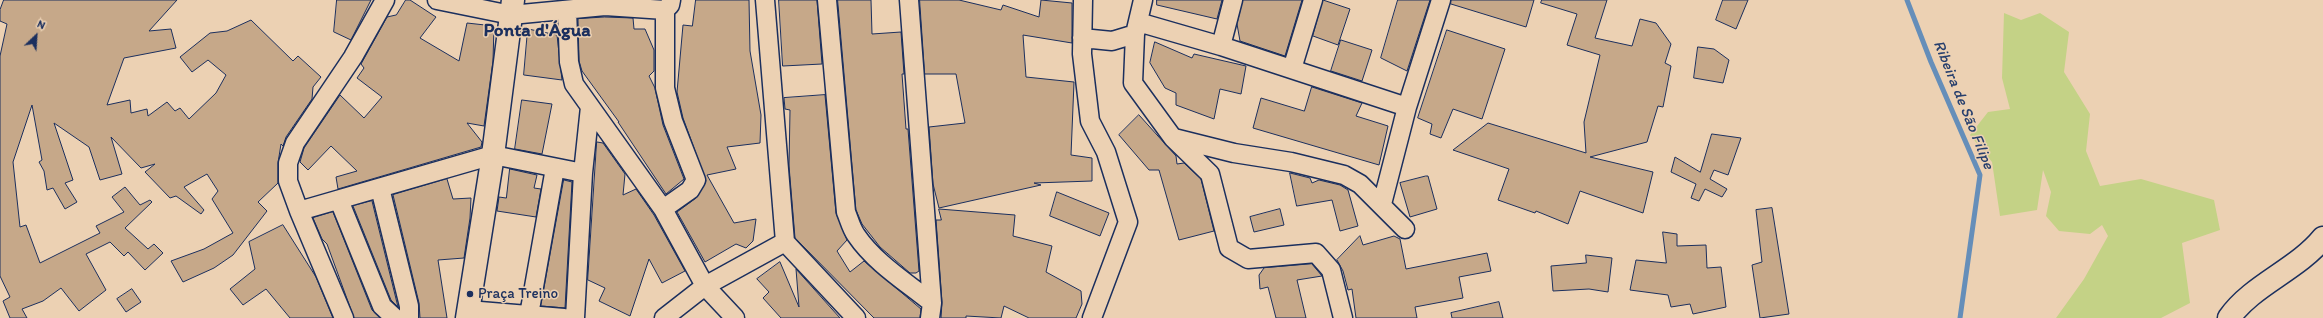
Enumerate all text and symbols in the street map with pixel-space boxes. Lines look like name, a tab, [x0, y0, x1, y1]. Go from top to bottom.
north arrow	[16, 16, 56, 56]
text: N	[35, 17, 47, 32]
district label: Ponta d'Água	[483, 20, 591, 42]
water label: Ribeira de São Filipe	[1928, 38, 1998, 172]
place label: Praça Treino	[478, 285, 558, 303]
marker: Praça Treino	[465, 289, 475, 299]

